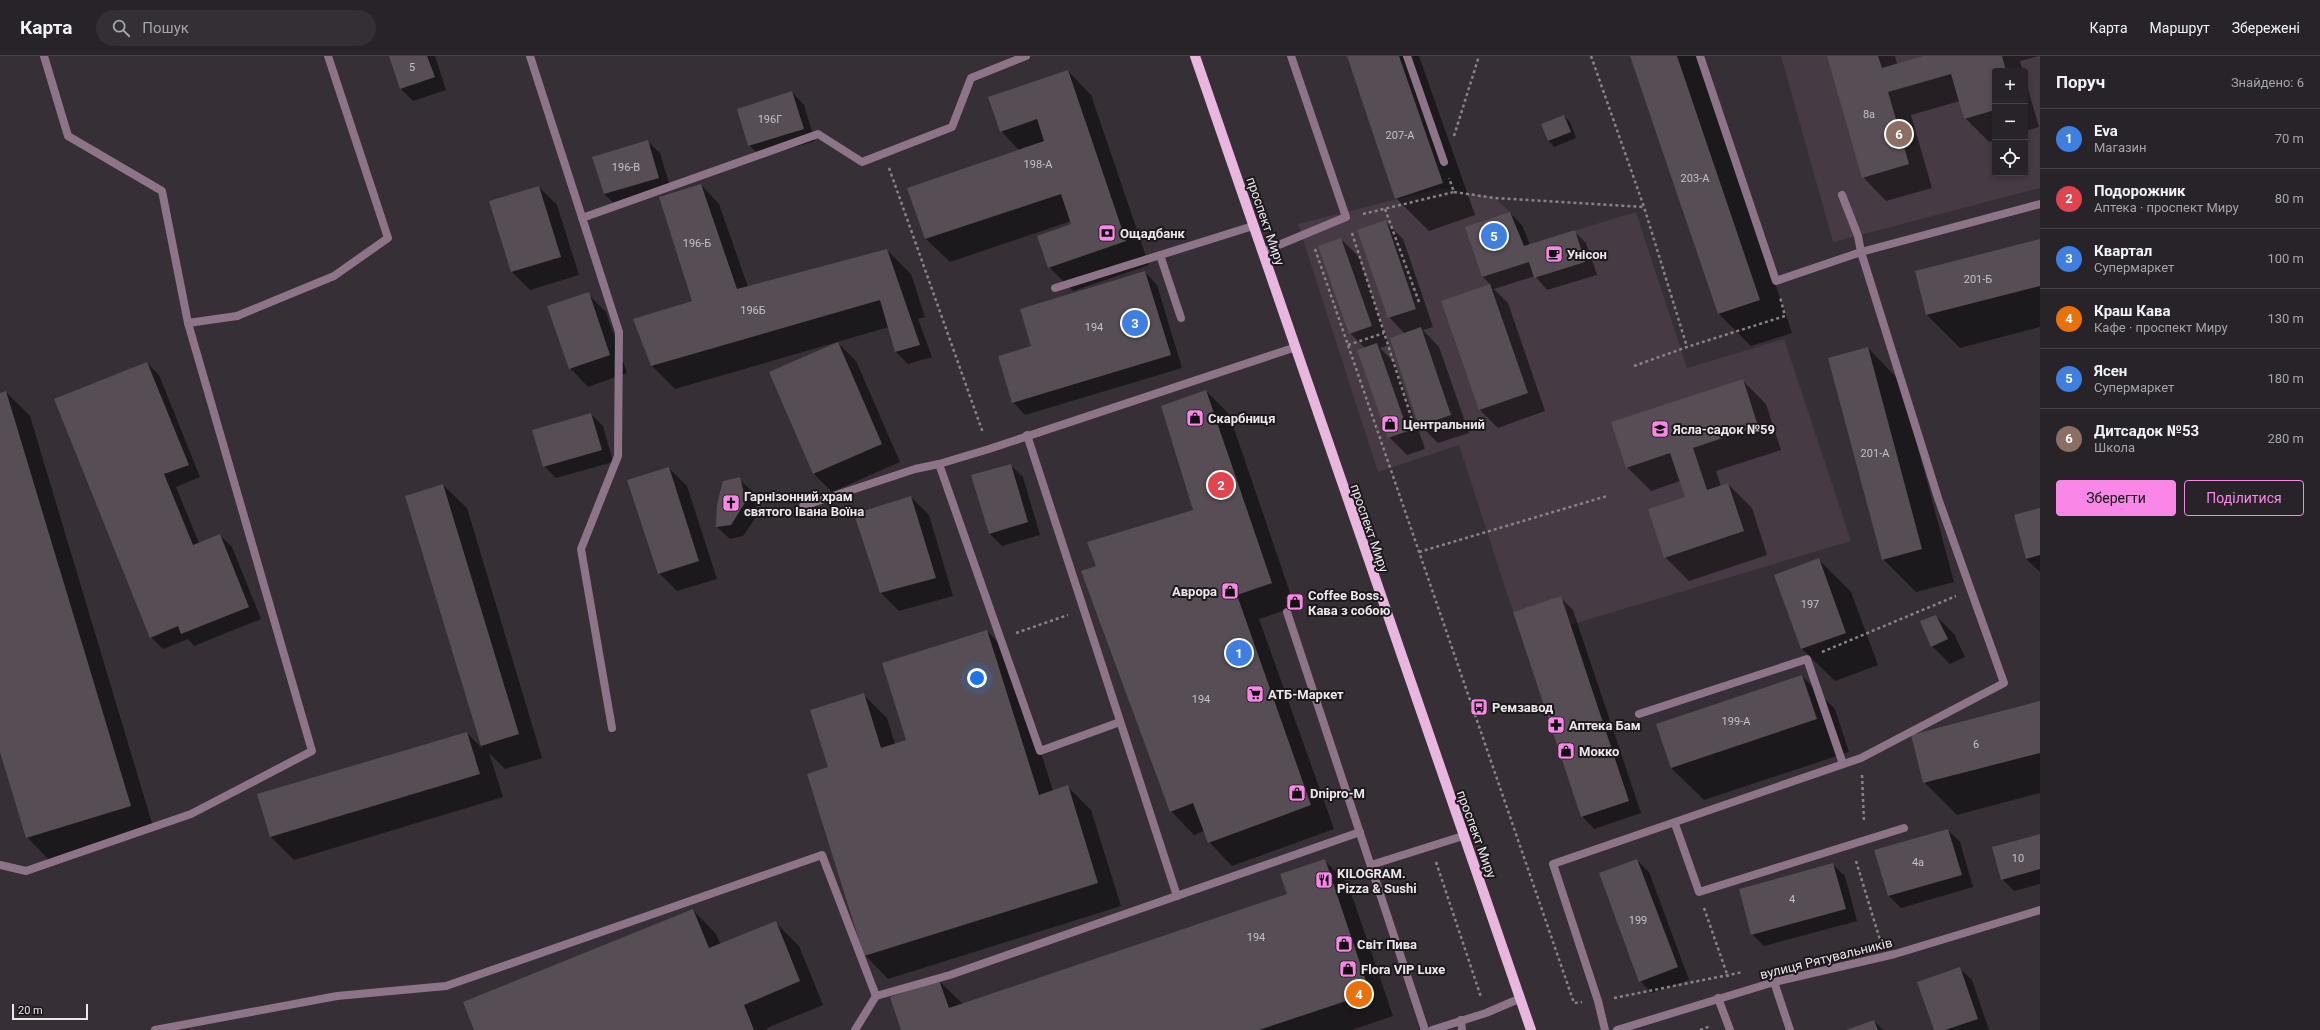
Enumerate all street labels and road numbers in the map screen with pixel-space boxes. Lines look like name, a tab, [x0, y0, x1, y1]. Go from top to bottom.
street label: проспект Миру	[1243, 175, 1288, 267]
street label: проспект Миру	[1347, 482, 1392, 574]
street label: проспект Миру	[1454, 788, 1499, 880]
street label: вулиця Рятувальників	[1758, 935, 1894, 982]

